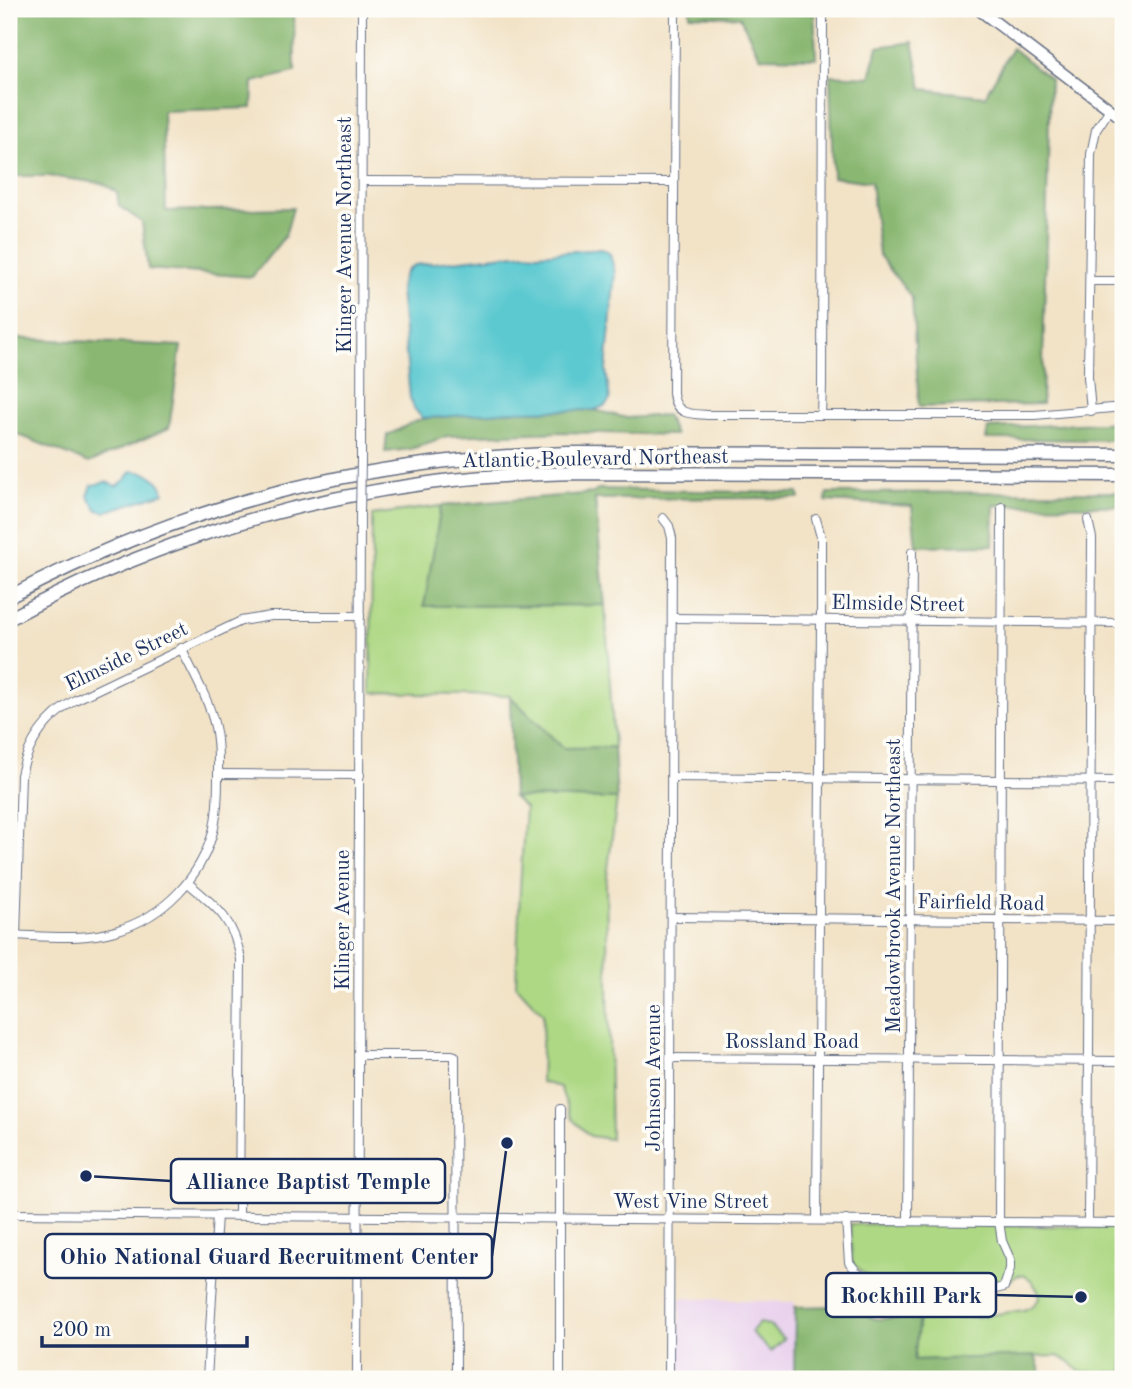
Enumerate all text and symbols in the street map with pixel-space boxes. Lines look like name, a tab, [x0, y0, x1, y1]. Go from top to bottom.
street label: Klinger Avenue Northeast	[335, 116, 356, 354]
street label: Atlantic Boulevard Northeast	[461, 447, 729, 472]
street label: Elmside Street	[831, 593, 965, 616]
street label: Elmside Street	[62, 619, 191, 696]
street label: Meadowbrook Avenue Northeast	[884, 738, 905, 1034]
street label: Klinger Avenue	[333, 850, 354, 990]
street label: Fairfield Road	[917, 892, 1045, 915]
street label: Johnson Avenue	[644, 1004, 665, 1152]
street label: Rossland Road	[725, 1032, 859, 1053]
callout: Alliance Baptist Temple	[171, 1159, 445, 1203]
text: Alliance Baptist Temple	[185, 1171, 431, 1194]
street label: West Vine Street	[613, 1192, 769, 1213]
callout: Ohio National Guard Recruitment Center	[45, 1234, 492, 1278]
text: Ohio National Guard Recruitment Center	[60, 1246, 478, 1269]
callout: Rockhill Park	[826, 1273, 996, 1317]
text: Rockhill Park	[840, 1285, 982, 1308]
scale bar	[42, 1304, 247, 1348]
text: 200 m	[52, 1320, 111, 1341]

